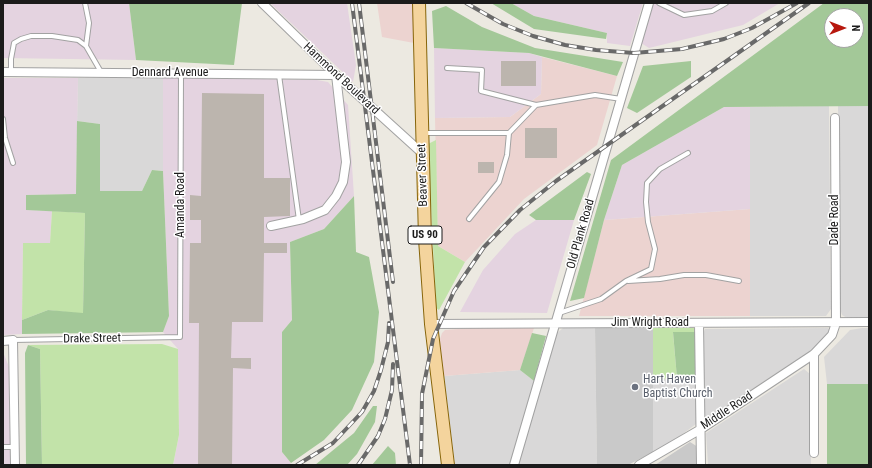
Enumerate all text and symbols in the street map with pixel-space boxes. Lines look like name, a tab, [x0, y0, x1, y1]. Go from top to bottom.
north arrow	[824, 8, 864, 48]
text: N	[849, 25, 862, 31]
street label: Hammond Boulevard	[300, 40, 382, 118]
street label: Dennard Avenue	[132, 66, 208, 80]
street label: Beaver Street	[415, 143, 431, 207]
street label: Amanda Road	[174, 172, 188, 238]
street label: Dade Road	[828, 194, 842, 246]
street label: Old Plank Road	[564, 197, 598, 271]
road number: US 90	[408, 226, 442, 244]
street label: Jim Wright Road	[611, 316, 689, 330]
street label: Drake Street	[63, 331, 121, 347]
place label: Hart Haven Baptist Church	[643, 373, 713, 401]
marker: Hart Haven Baptist Church	[630, 382, 640, 392]
street label: Middle Road	[698, 389, 756, 433]

